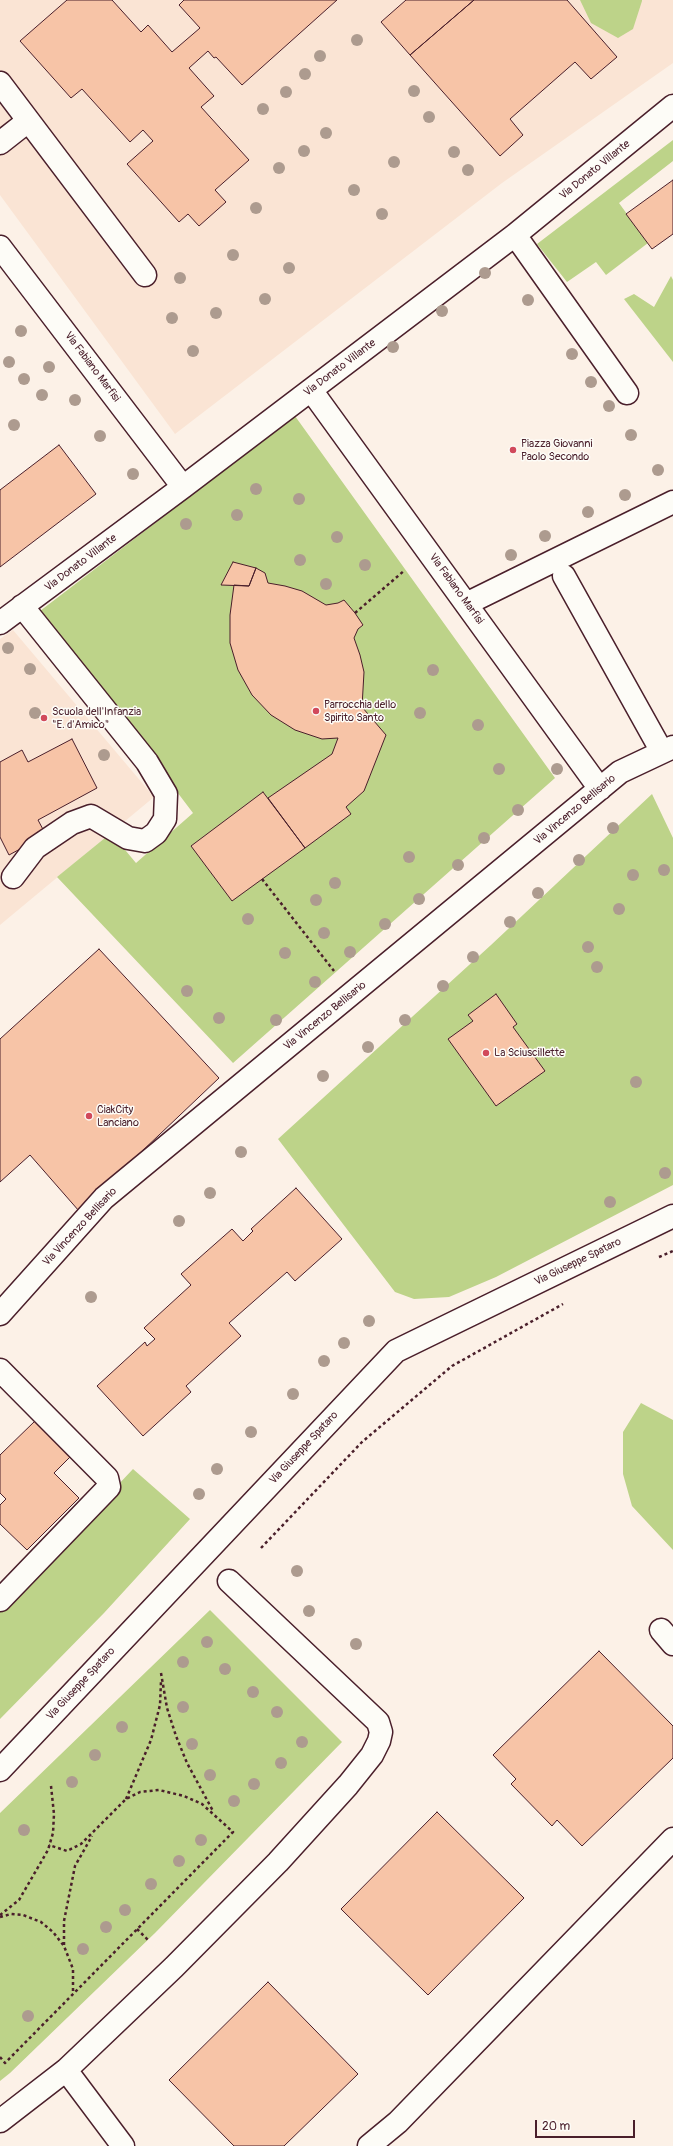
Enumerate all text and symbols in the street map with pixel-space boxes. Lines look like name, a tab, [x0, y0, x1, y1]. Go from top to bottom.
street label: Via Donato Villante	[557, 137, 633, 203]
street label: Via Fabiano Marfisi	[61, 329, 123, 405]
street label: Via Donato Villante	[301, 337, 379, 399]
place label: Piazza Giovanni Paolo Secondo	[521, 437, 592, 463]
marker: Piazza Giovanni Paolo Secondo	[508, 445, 518, 455]
street label: Via Donato Villante	[42, 532, 120, 594]
street label: Via Fabiano Marfisi	[426, 551, 486, 627]
place label: Parrocchia dello Spirito Santo	[324, 698, 396, 724]
place label: Scuola dell'Infanzia "E. d'Amico"	[52, 705, 141, 731]
marker: Parrocchia dello Spirito Santo	[311, 706, 321, 716]
marker: Scuola dell'Infanzia "E. d'Amico"	[39, 713, 49, 723]
street label: Via Vincenzo Bellisario	[532, 772, 618, 848]
street label: Via Vincenzo Bellisario	[281, 979, 369, 1053]
place label: La Sciuscillette	[494, 1046, 565, 1060]
marker: La Sciuscillette	[481, 1048, 491, 1058]
place label: CiakCity Lanciano	[97, 1103, 139, 1129]
marker: CiakCity Lanciano	[84, 1111, 94, 1121]
street label: Via Vincenzo Bellisario	[40, 1185, 120, 1269]
street label: Via Giuseppe Spataro	[532, 1235, 624, 1289]
street label: Via Giuseppe Spataro	[267, 1409, 341, 1487]
street label: Via Giuseppe Spataro	[44, 1645, 118, 1723]
scale bar	[537, 2112, 637, 2138]
text: 20 m	[542, 2119, 570, 2134]

